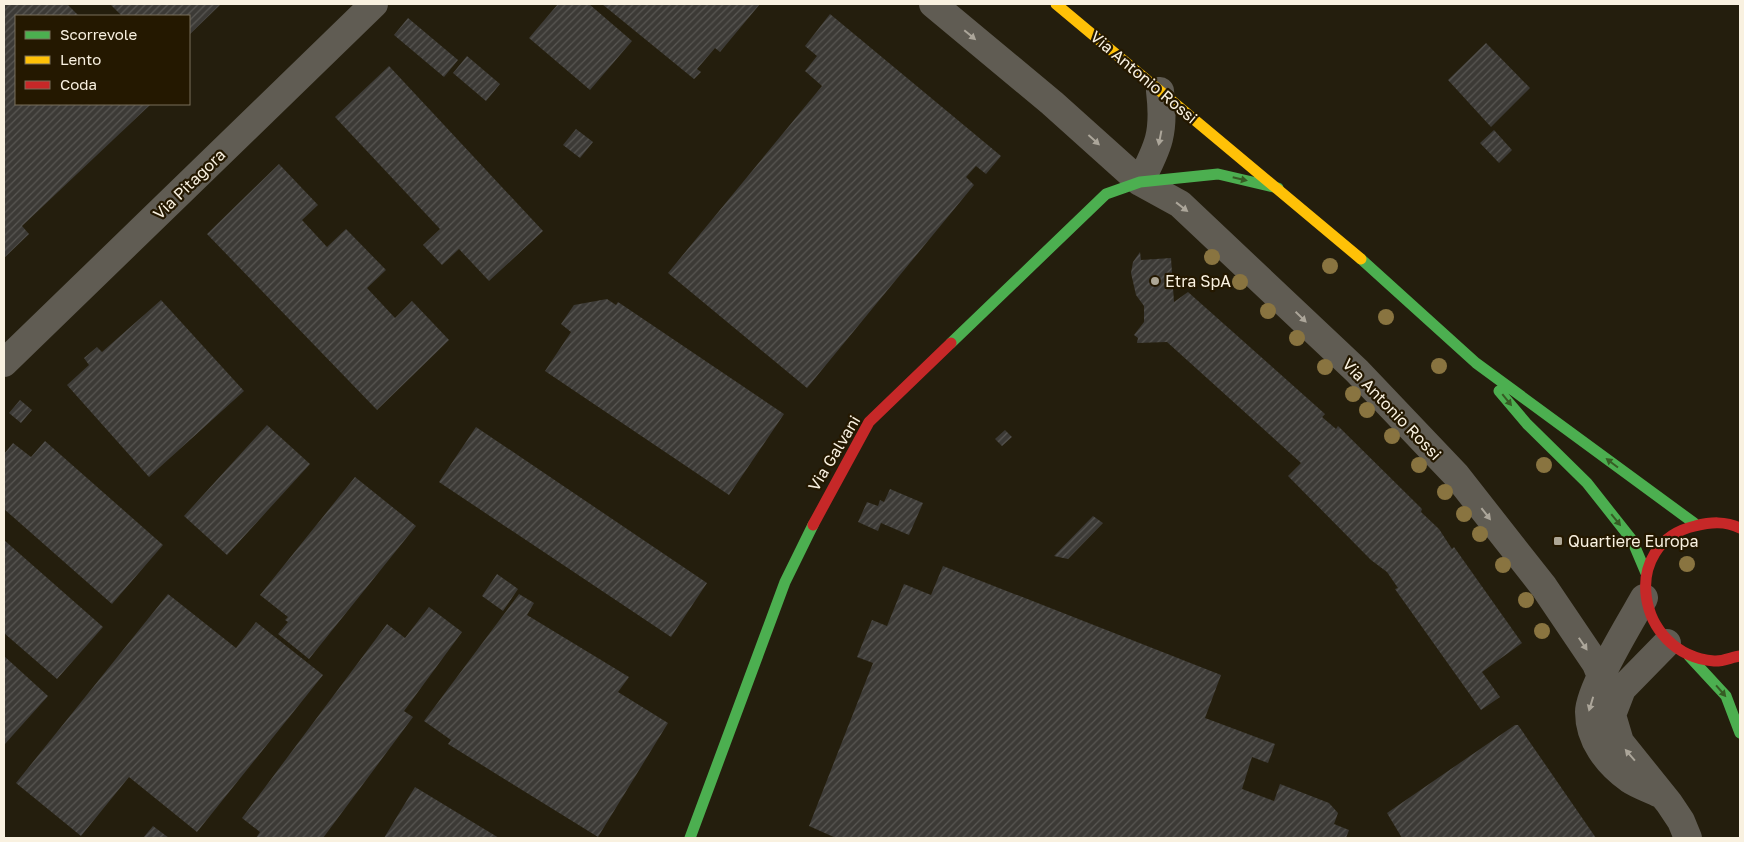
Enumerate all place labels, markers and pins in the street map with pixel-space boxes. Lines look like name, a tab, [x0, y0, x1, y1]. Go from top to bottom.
place label: Etra SpA	[1165, 271, 1231, 291]
marker: Etra SpA	[1149, 275, 1161, 287]
place label: Quartiere Europa	[1568, 531, 1698, 551]
marker: Quartiere Europa	[1552, 535, 1564, 547]

